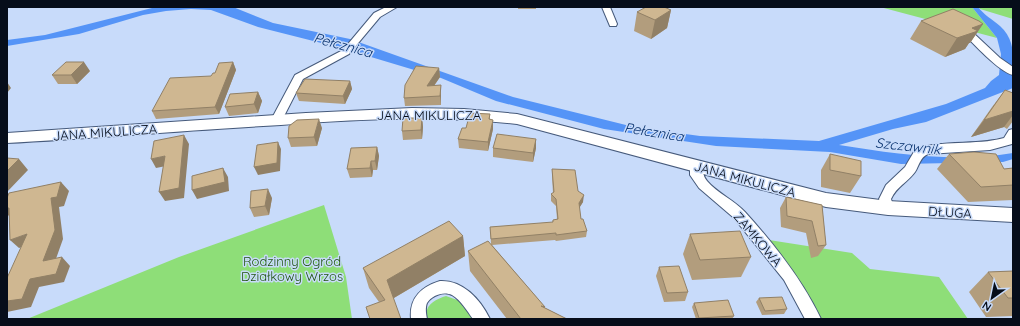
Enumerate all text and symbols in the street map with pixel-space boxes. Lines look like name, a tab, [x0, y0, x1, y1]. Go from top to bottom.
water label: Pełcznica	[312, 29, 376, 62]
street label: JANA MIKULICZA	[377, 107, 482, 123]
water label: Pełcznica	[623, 118, 687, 146]
street label: JANA MIKULICZA	[52, 120, 158, 144]
water label: Szczawnik	[874, 134, 943, 159]
street label: JANA MIKULICZA	[693, 158, 798, 200]
street label: DŁUGA	[928, 203, 973, 221]
street label: ZAMKOWA	[730, 208, 786, 270]
park label: Rodzinny Ogród Działkowy Wrzos	[241, 253, 343, 284]
north arrow	[972, 278, 1012, 318]
text: N	[979, 298, 994, 314]

